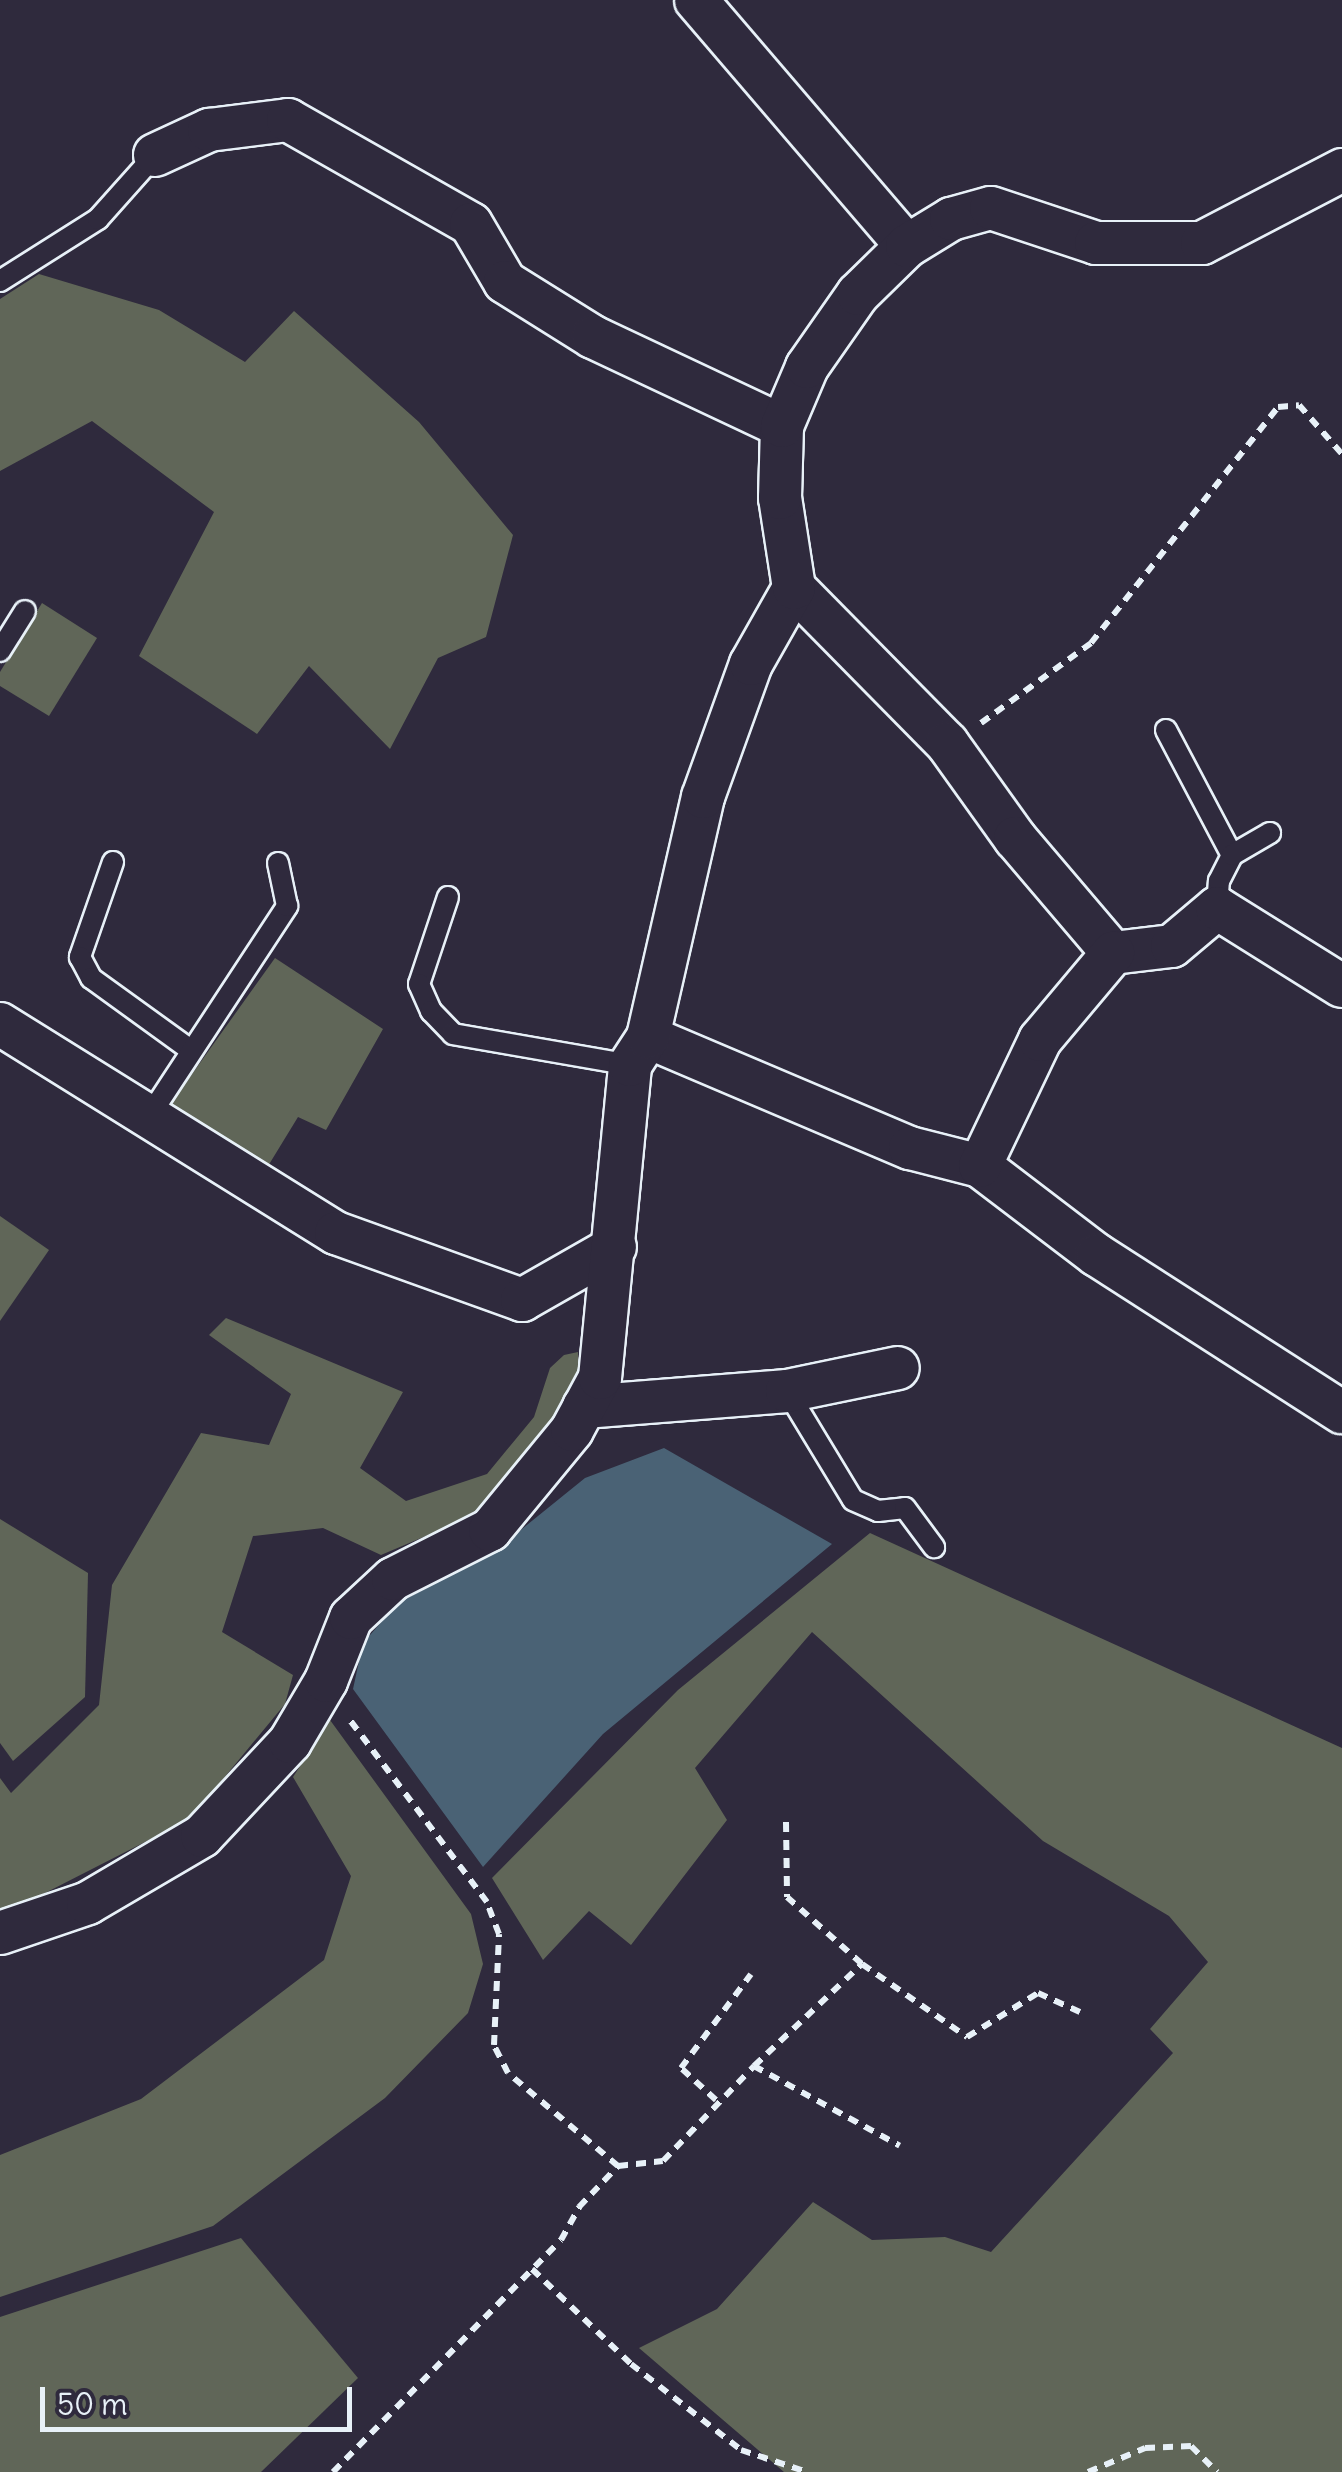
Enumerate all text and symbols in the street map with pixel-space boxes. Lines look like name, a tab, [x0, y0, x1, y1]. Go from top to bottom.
scale bar	[45, 2367, 358, 2429]
text: 50 m	[57, 2385, 127, 2423]

